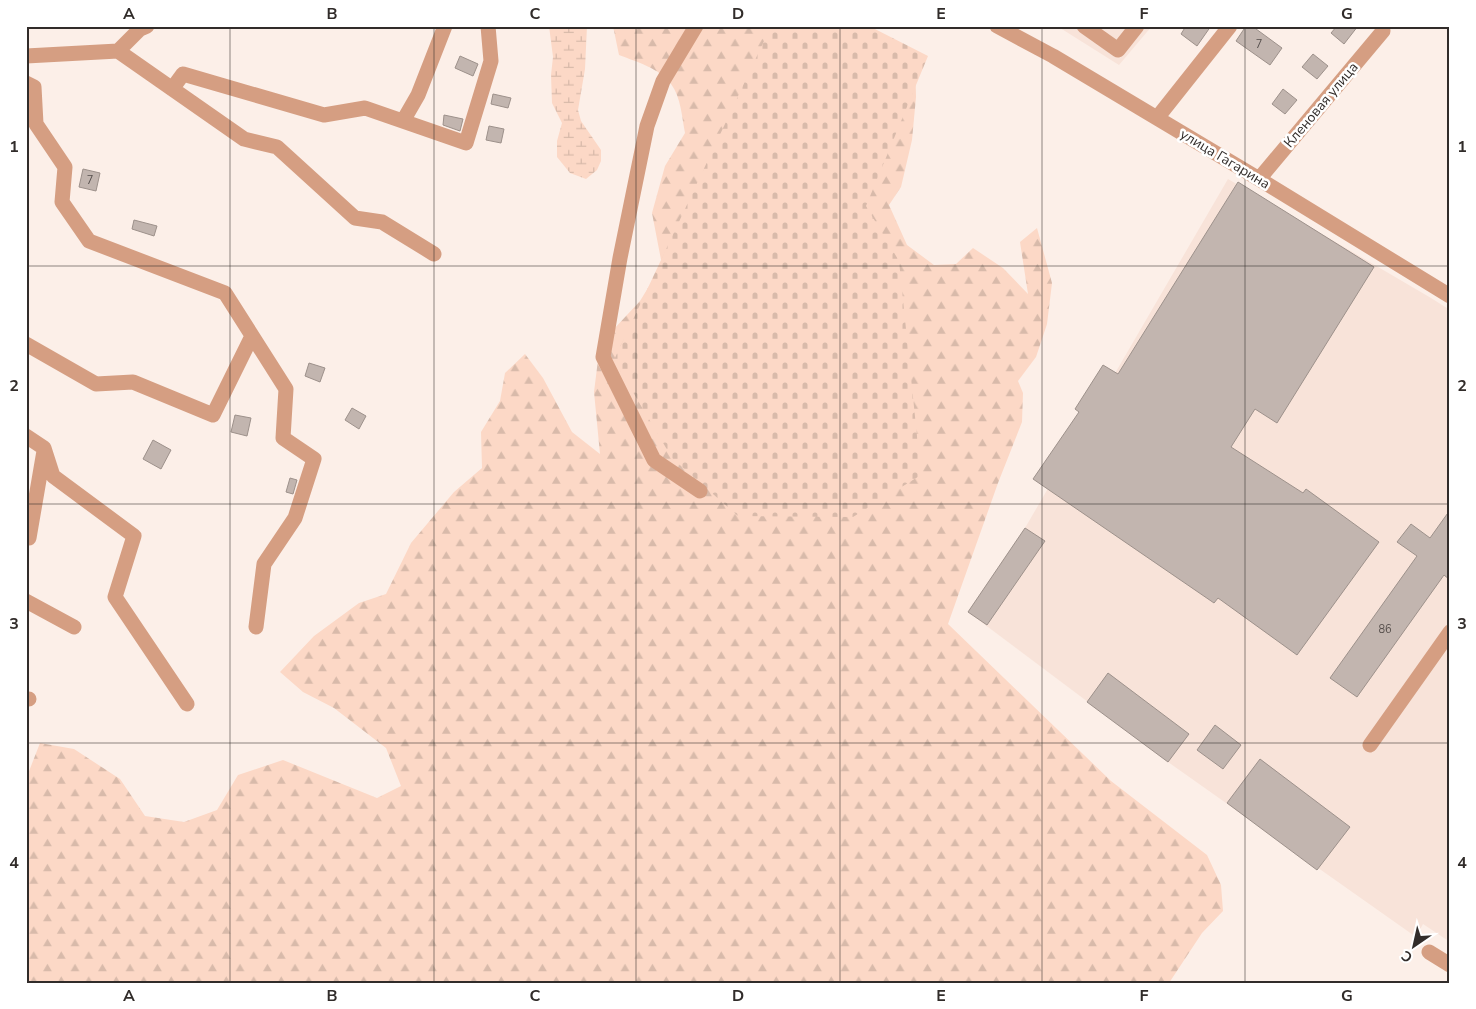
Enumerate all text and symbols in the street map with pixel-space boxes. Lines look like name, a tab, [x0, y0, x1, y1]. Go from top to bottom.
text: A	[123, 3, 135, 25]
text: B	[326, 3, 338, 25]
text: C	[530, 3, 541, 25]
text: D	[732, 3, 744, 25]
text: E	[936, 3, 946, 25]
text: F	[1140, 3, 1149, 25]
text: G	[1341, 3, 1353, 25]
house number: 7	[1256, 37, 1262, 52]
street label: Кленовая улица	[1280, 58, 1362, 152]
street label: улица Гагарина	[1176, 125, 1274, 193]
text: 1	[9, 136, 19, 158]
text: 1	[1457, 136, 1467, 158]
house number: 7	[87, 173, 93, 188]
text: 2	[9, 375, 19, 397]
text: 2	[1457, 375, 1467, 397]
text: 3	[9, 613, 19, 635]
text: 3	[1457, 613, 1467, 635]
house number: 86	[1378, 622, 1392, 637]
text: 4	[9, 852, 19, 874]
text: 4	[1457, 852, 1467, 874]
north arrow	[1388, 922, 1438, 972]
text: С	[1397, 946, 1416, 967]
text: A	[123, 985, 135, 1007]
text: B	[326, 985, 338, 1007]
text: C	[530, 985, 541, 1007]
text: D	[732, 985, 744, 1007]
text: E	[936, 985, 946, 1007]
text: F	[1140, 985, 1149, 1007]
text: G	[1341, 985, 1353, 1007]

